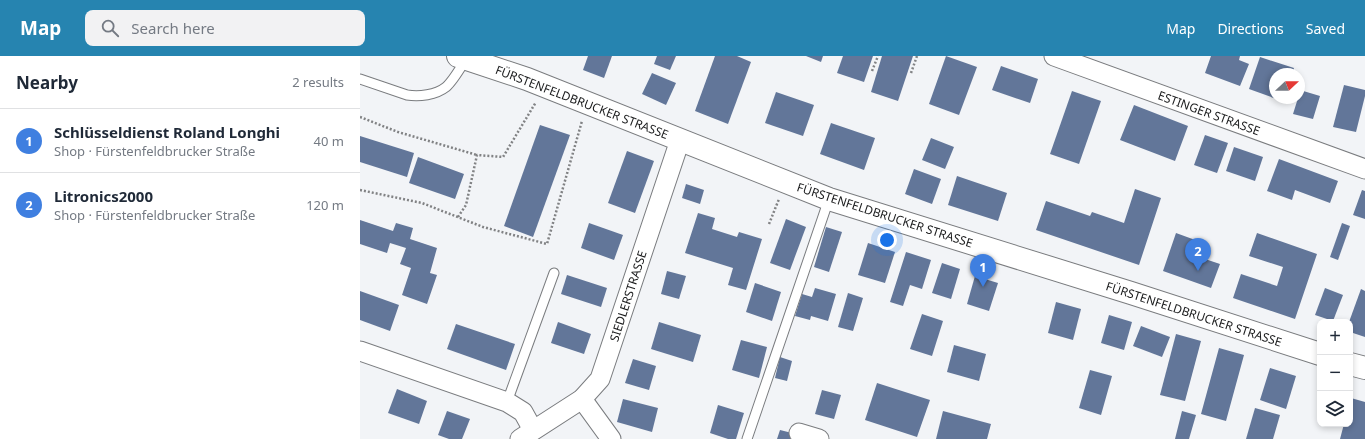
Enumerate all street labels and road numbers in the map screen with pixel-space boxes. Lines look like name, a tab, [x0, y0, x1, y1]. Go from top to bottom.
street label: FÜRSTENFELDBRUCKER STRASSE	[493, 61, 671, 143]
street label: ESTINGER STRASSE	[1156, 87, 1262, 139]
street label: FÜRSTENFELDBRUCKER STRASSE	[795, 178, 975, 252]
street label: SIEDLERSTRASSE	[605, 248, 651, 344]
street label: FÜRSTENFELDBRUCKER STRASSE	[1104, 277, 1284, 351]

